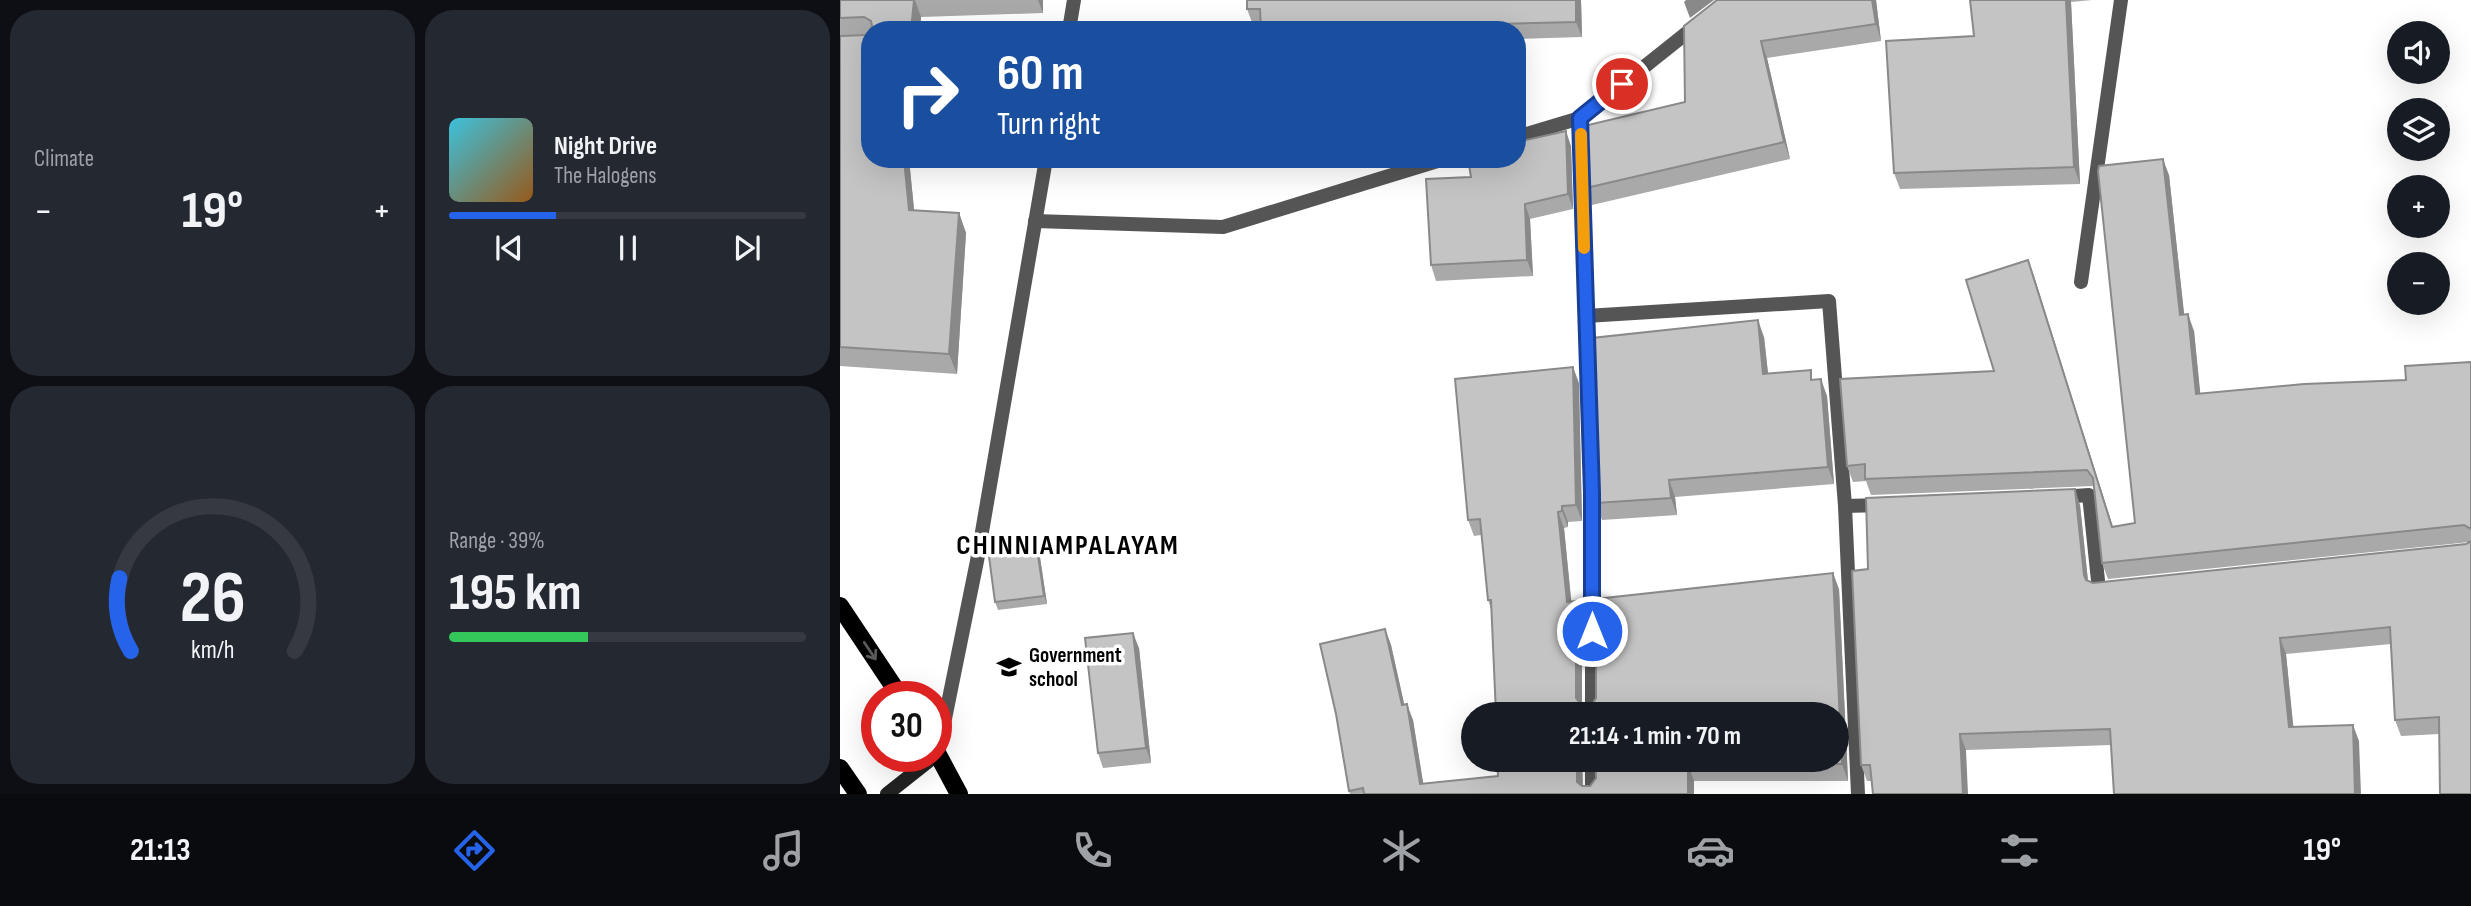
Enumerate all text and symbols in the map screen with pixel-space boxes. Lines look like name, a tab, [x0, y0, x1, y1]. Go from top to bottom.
map controls	[2387, 21, 2450, 315]
button: sound	[2387, 21, 2450, 84]
text: 60 m	[997, 45, 1084, 104]
icon: right	[882, 49, 973, 140]
pin	[1592, 54, 1652, 114]
icon: arrive	[1603, 65, 1641, 103]
button: layers	[2387, 98, 2450, 161]
text: Turn right	[997, 105, 1101, 144]
text: Night Drive	[554, 131, 657, 162]
text: Climate	[34, 145, 94, 173]
text: The Halogens	[554, 162, 657, 190]
button: +	[2387, 175, 2450, 238]
text: 19°	[182, 180, 243, 243]
text: −	[34, 189, 53, 234]
text: +	[372, 189, 391, 234]
icon: previous	[490, 229, 528, 267]
icon: pause	[609, 229, 647, 267]
icon: next	[728, 229, 766, 267]
button: −	[2387, 252, 2450, 315]
text: Range · 39%	[449, 527, 545, 555]
district label: CHINNIAMPALAYAM	[956, 529, 1180, 562]
text: 26	[179, 555, 246, 643]
text: 195 km	[449, 562, 581, 625]
position arrow	[1555, 594, 1629, 668]
text: km/h	[191, 635, 234, 666]
one-way arrow	[863, 641, 877, 660]
place label: Government school	[1029, 643, 1122, 692]
school or university icon: Government school	[995, 653, 1023, 681]
speed limit sign: 30	[861, 681, 952, 772]
text: 21:14 · 1 min · 70 m	[1569, 721, 1741, 752]
icon: directions	[450, 826, 499, 875]
icon: music	[759, 826, 808, 875]
icon: phone	[1068, 826, 1117, 875]
icon: climate	[1377, 826, 1426, 875]
icon: car	[1686, 826, 1735, 875]
icon: filters	[1995, 826, 2044, 875]
text: 21:13	[130, 831, 191, 870]
text: 19°	[2303, 831, 2341, 870]

